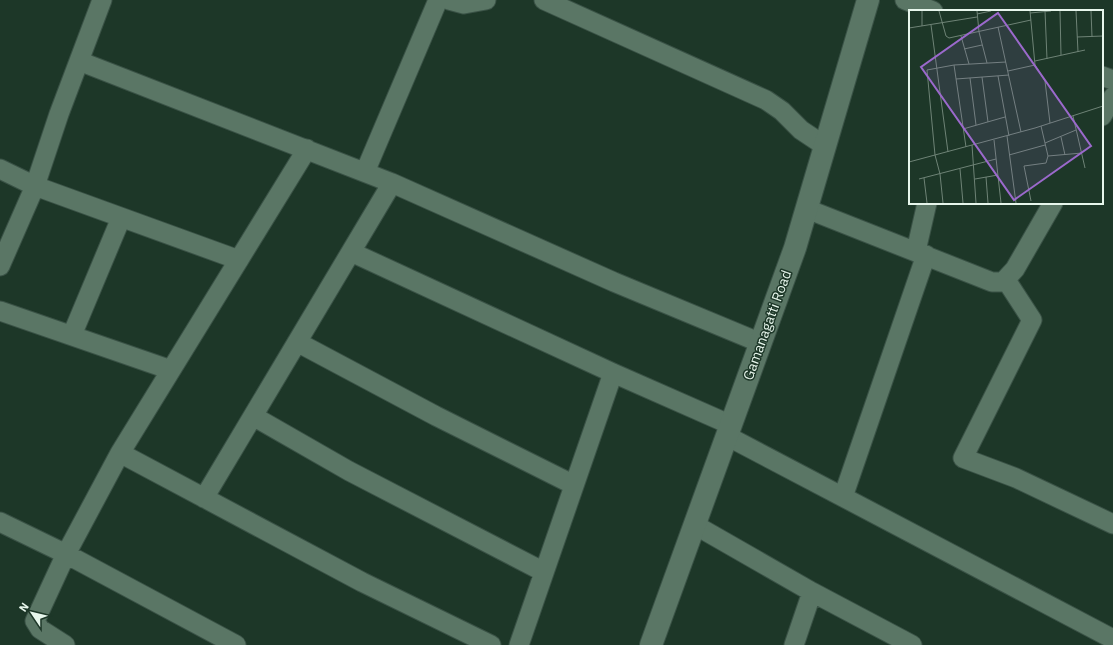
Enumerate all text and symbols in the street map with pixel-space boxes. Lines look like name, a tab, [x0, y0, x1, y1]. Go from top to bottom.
inset map	[909, 10, 1103, 204]
street label: Gamanagatti Road	[739, 267, 795, 383]
north arrow	[12, 593, 52, 633]
text: N	[16, 600, 32, 615]

